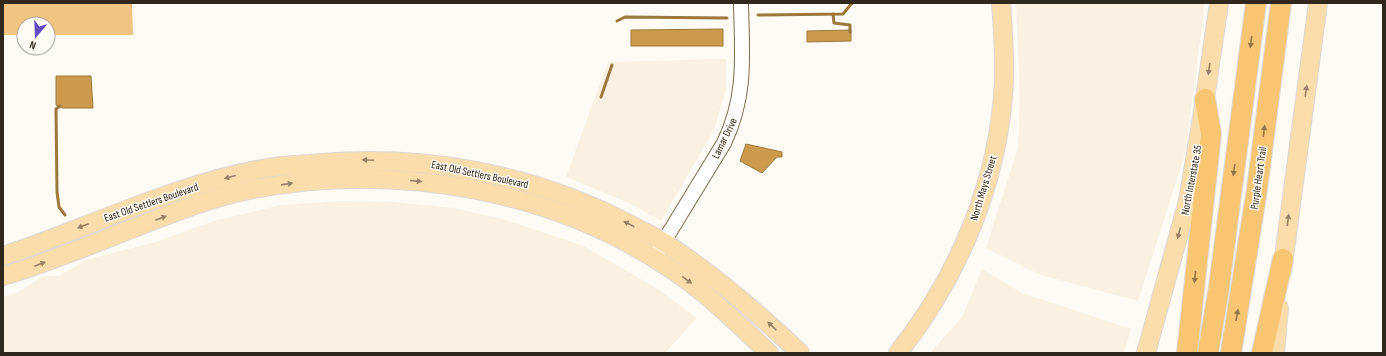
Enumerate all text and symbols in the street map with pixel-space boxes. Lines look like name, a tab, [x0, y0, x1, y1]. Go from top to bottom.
north arrow	[16, 16, 56, 56]
one-way arrow	[1248, 36, 1254, 48]
text: N	[28, 38, 38, 52]
one-way arrow	[1206, 63, 1213, 75]
one-way arrow	[1303, 85, 1309, 97]
street label: Lamar Drive	[709, 116, 740, 161]
one-way arrow	[1261, 124, 1267, 137]
street label: North Interstate 35	[1178, 144, 1205, 216]
street label: Purple Heart Trail	[1248, 146, 1269, 210]
street label: North Mays Street	[967, 154, 1000, 222]
one-way arrow	[362, 157, 374, 164]
street label: East Old Settlers Boulevard	[430, 158, 530, 191]
one-way arrow	[1230, 164, 1237, 177]
one-way arrow	[224, 174, 236, 180]
one-way arrow	[410, 178, 422, 184]
street label: East Old Settlers Boulevard	[102, 180, 200, 225]
one-way arrow	[281, 181, 293, 187]
one-way arrow	[156, 214, 168, 220]
one-way arrow	[1285, 214, 1291, 226]
one-way arrow	[624, 221, 635, 227]
one-way arrow	[76, 224, 88, 230]
one-way arrow	[1176, 227, 1182, 239]
one-way arrow	[35, 261, 47, 267]
one-way arrow	[1192, 271, 1198, 283]
one-way arrow	[681, 276, 692, 284]
one-way arrow	[1235, 308, 1241, 321]
one-way arrow	[767, 322, 776, 331]

